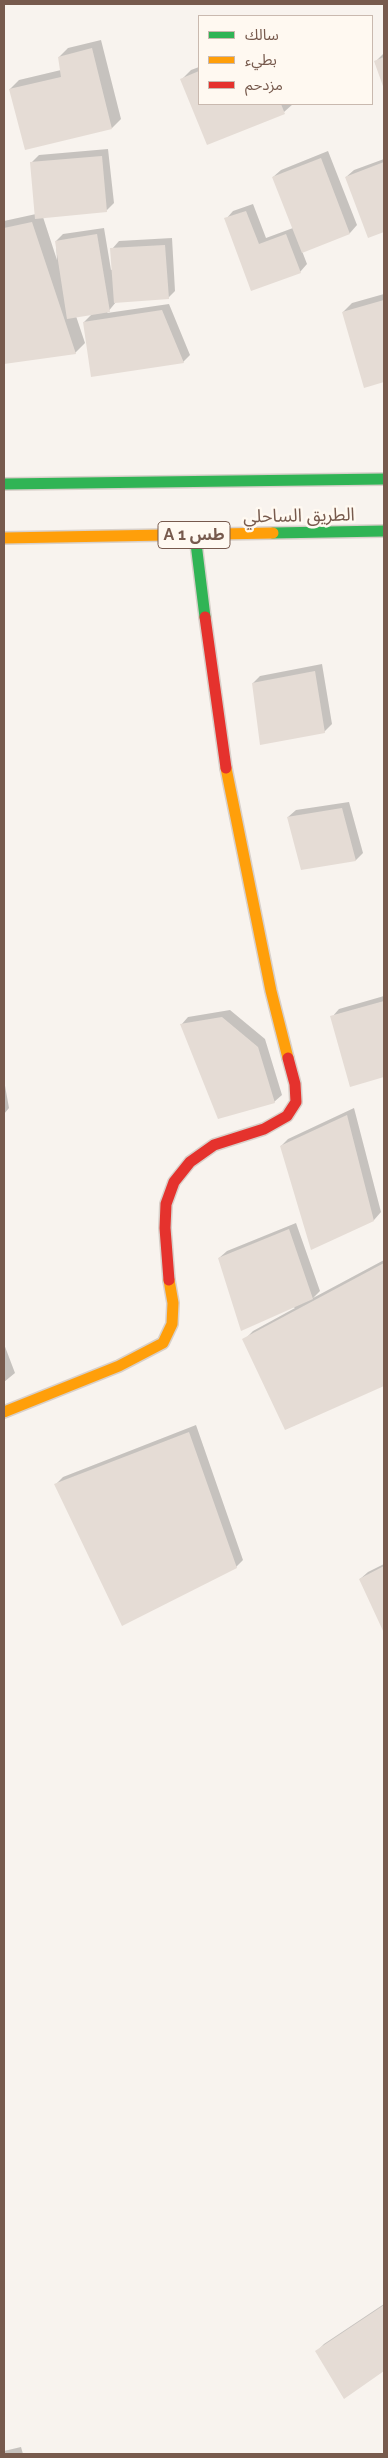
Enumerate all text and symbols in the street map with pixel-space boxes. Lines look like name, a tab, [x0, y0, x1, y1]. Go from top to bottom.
legend	[198, 15, 373, 105]
text: سالك	[245, 26, 279, 44]
text: بطيء	[245, 51, 277, 69]
text: مزدحم	[245, 76, 283, 94]
street label: الطريق الساحلي	[243, 504, 355, 528]
road number: A 1 طس	[158, 522, 230, 548]

